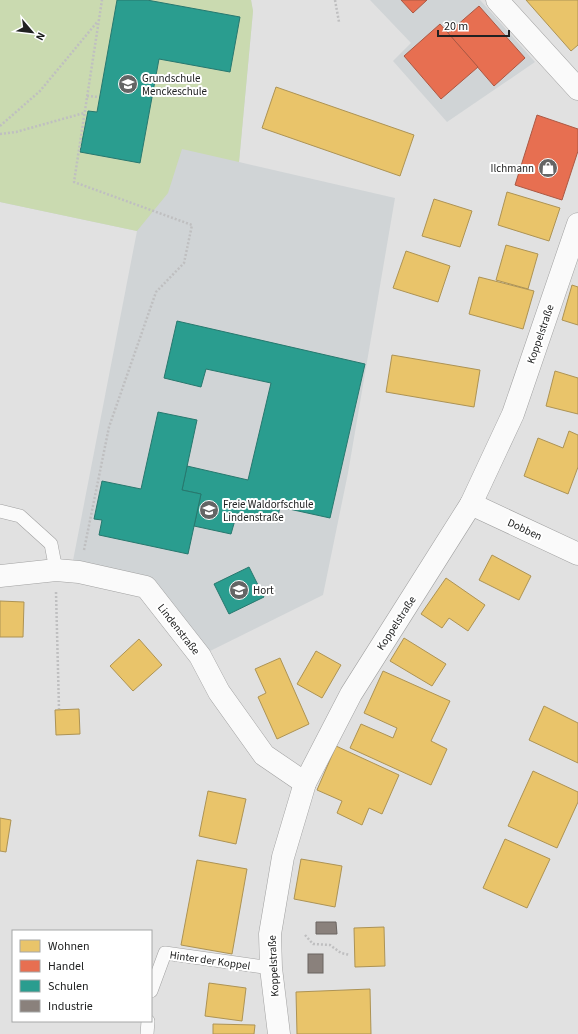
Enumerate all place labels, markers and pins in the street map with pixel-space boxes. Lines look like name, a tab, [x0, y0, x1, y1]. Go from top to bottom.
place label: Grundschule Menckeschule	[142, 71, 208, 99]
school or university icon: Grundschule Menckeschule	[117, 73, 139, 95]
shop icon: Ilchmann	[537, 157, 559, 179]
place label: Ilchmann	[491, 161, 534, 176]
place label: Freie Waldorfschule Lindenstraße	[223, 497, 314, 525]
school or university icon: Freie Waldorfschule Lindenstraße	[198, 499, 220, 521]
school or university icon: Hort	[228, 579, 250, 601]
place label: Hort	[253, 583, 274, 598]

